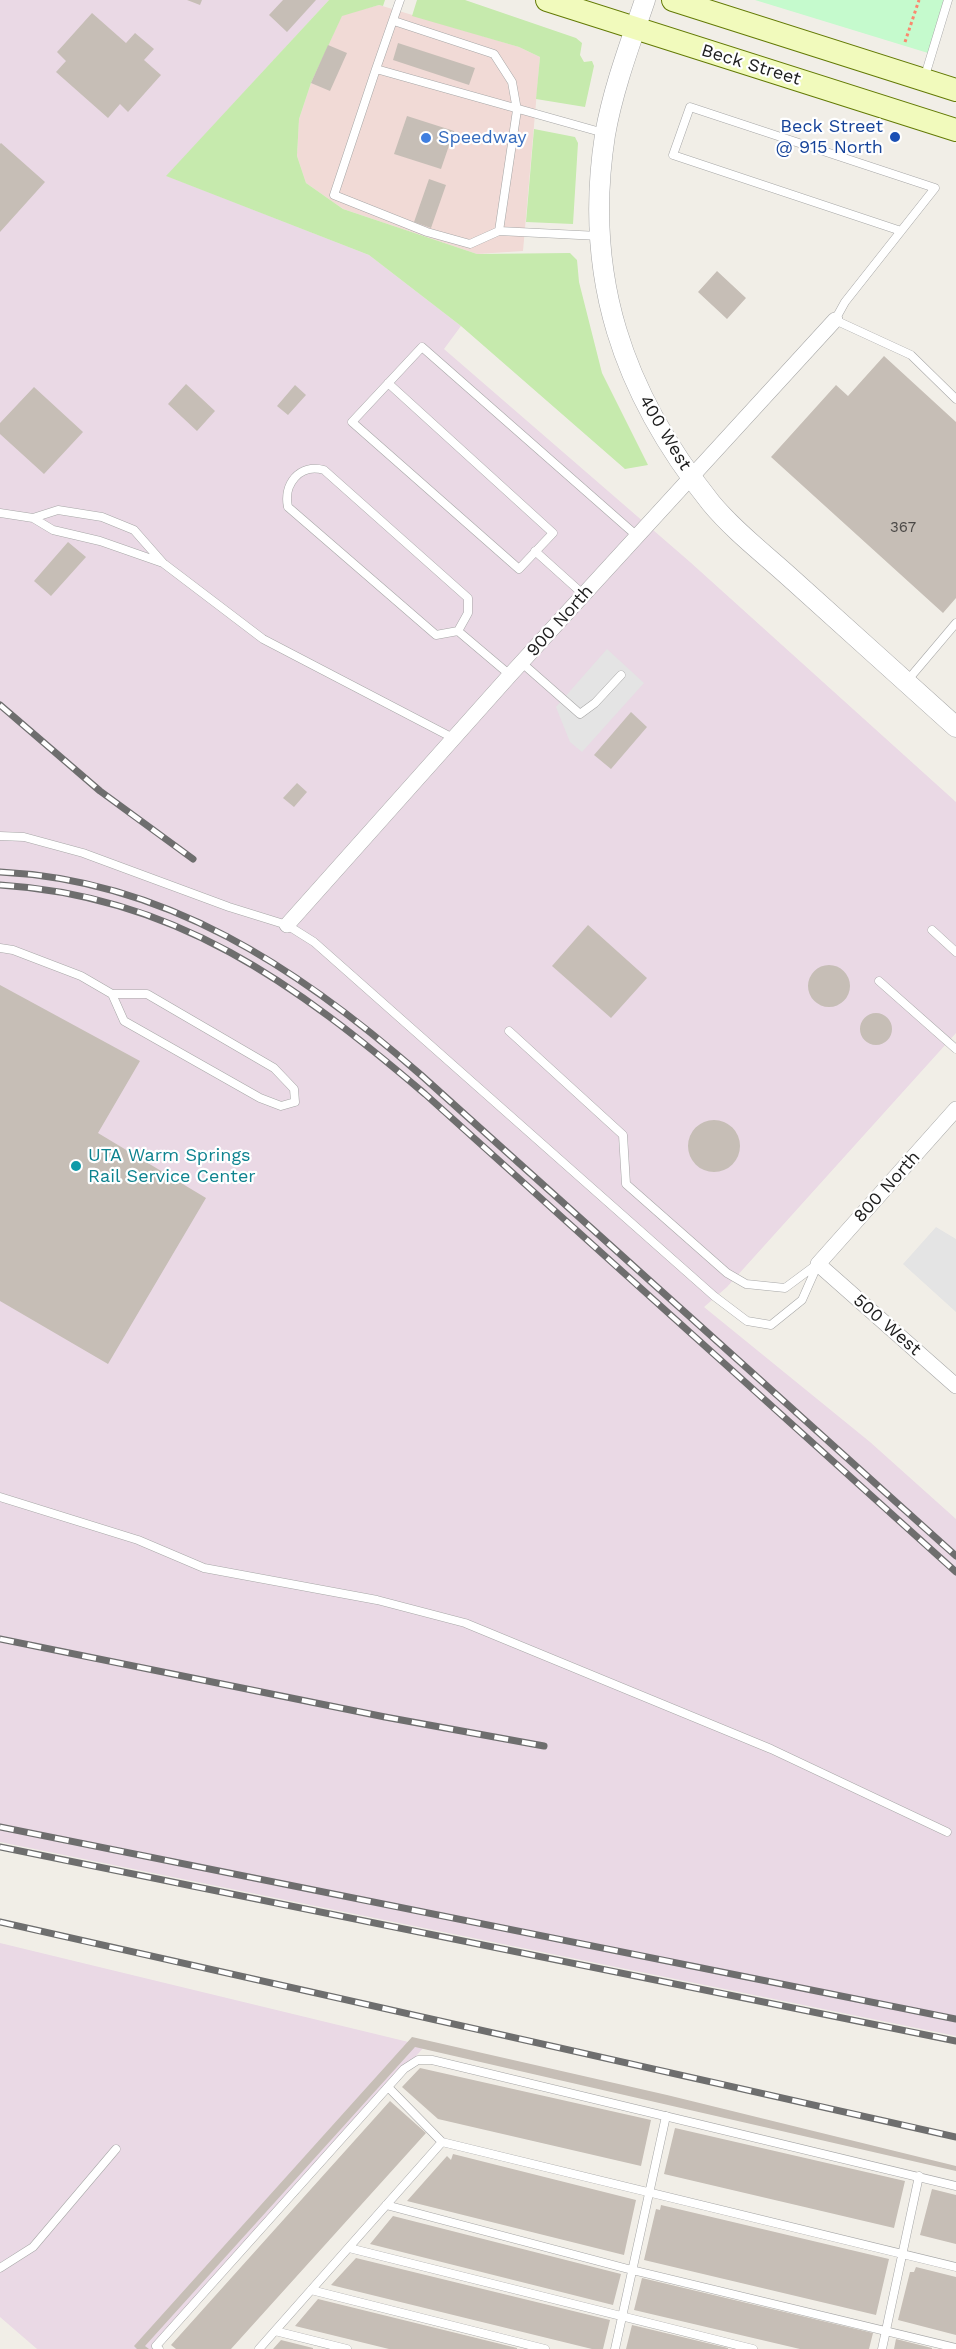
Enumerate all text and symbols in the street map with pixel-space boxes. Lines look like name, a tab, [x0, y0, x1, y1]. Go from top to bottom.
street label: Beck Street	[699, 40, 803, 90]
place label: Beck Street @ 915 North	[776, 116, 883, 158]
place label: Speedway	[438, 127, 527, 149]
marker: Beck Street @ 915 North	[888, 130, 902, 144]
marker: Speedway	[419, 131, 433, 145]
street label: 400 West	[634, 392, 696, 474]
house number: 367	[890, 519, 916, 537]
street label: 900 North	[522, 581, 598, 661]
place label: UTA Warm Springs Rail Service Center	[88, 1145, 256, 1188]
street label: 800 North	[849, 1147, 925, 1227]
marker: UTA Warm Springs Rail Service Center	[69, 1159, 83, 1173]
street label: 500 West	[849, 1290, 925, 1360]

